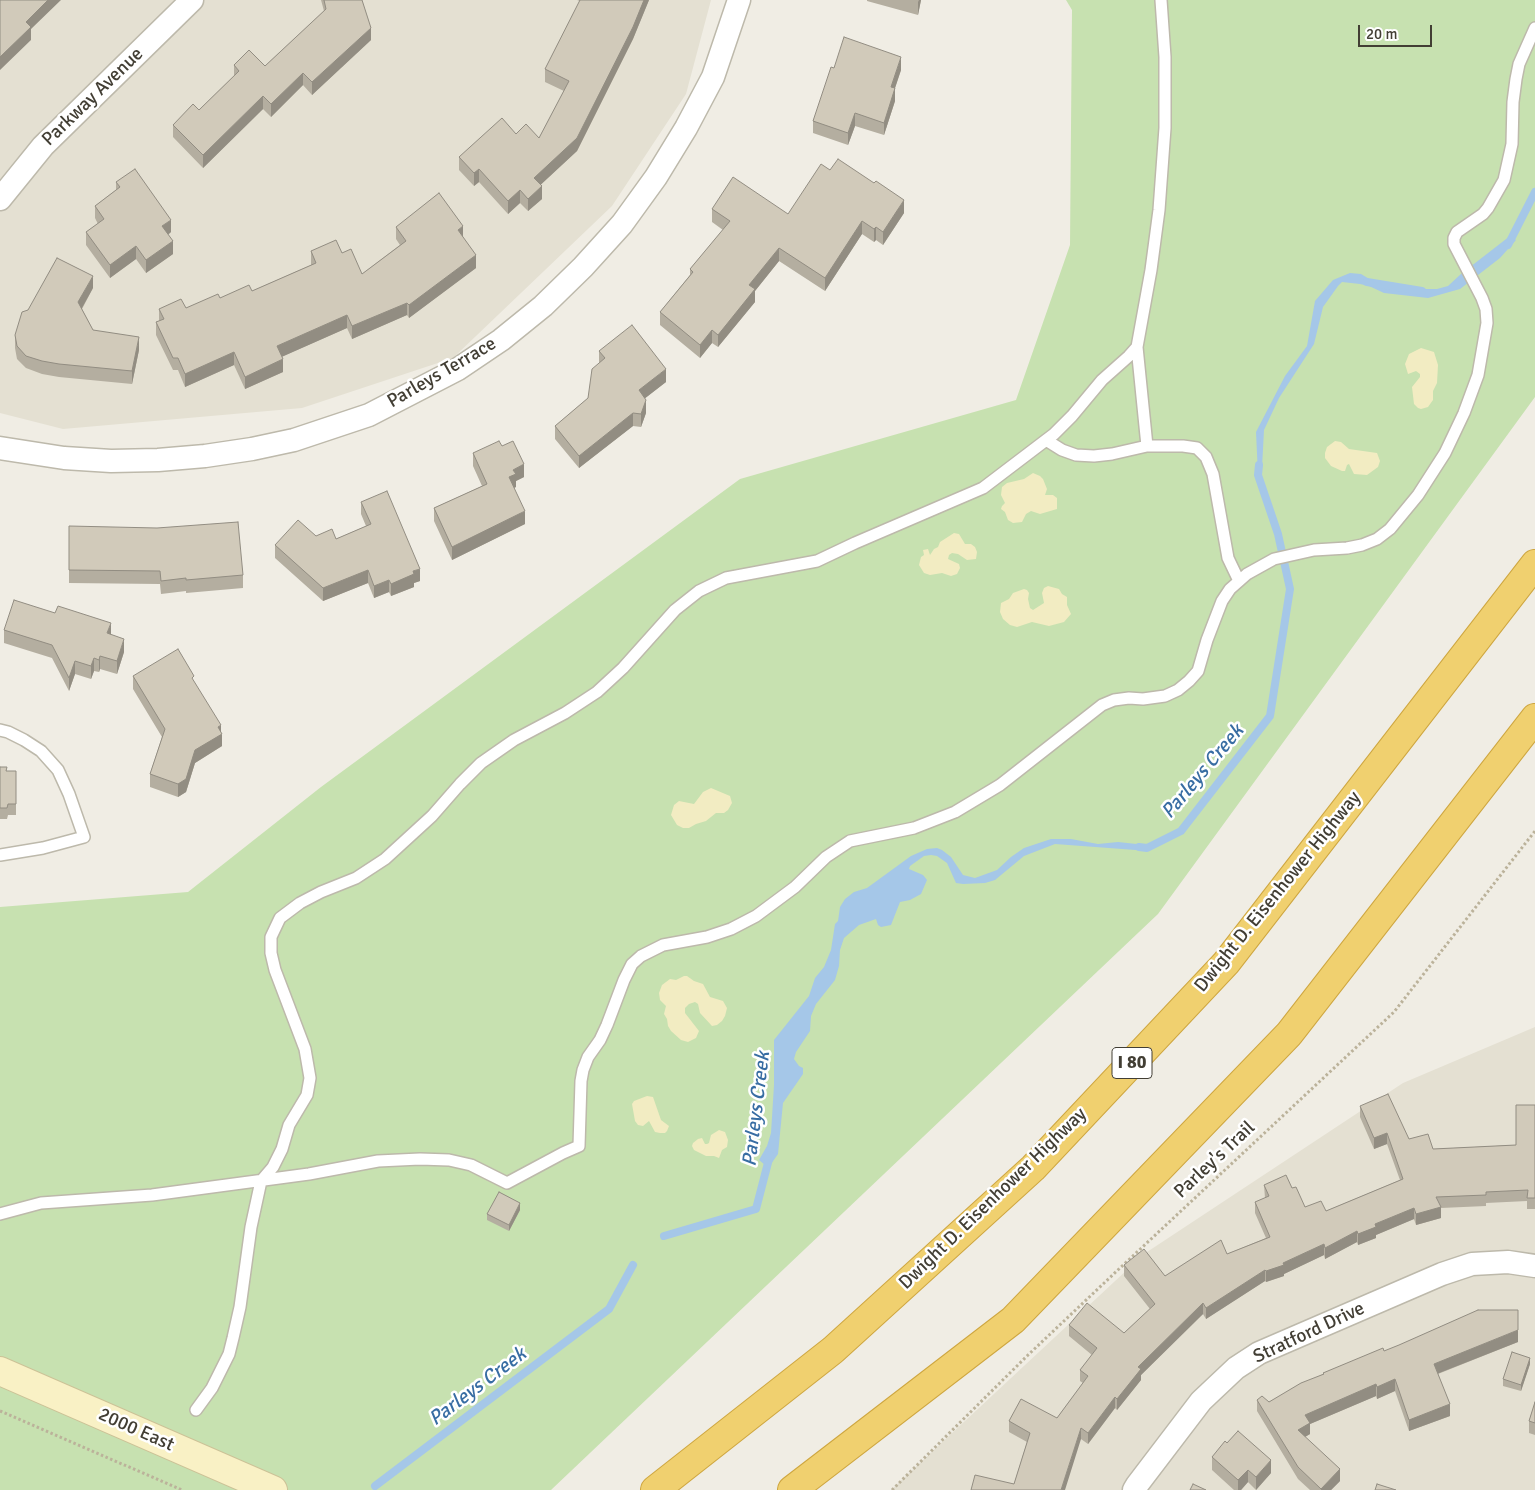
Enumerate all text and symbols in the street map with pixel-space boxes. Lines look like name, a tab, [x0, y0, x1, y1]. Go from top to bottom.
scale bar	[1360, 15, 1434, 47]
text: 20 m	[1366, 25, 1397, 43]
street label: Parkway Avenue	[38, 43, 148, 151]
street label: Parleys Terrace	[383, 333, 501, 413]
water label: Parleys Creek	[1157, 720, 1249, 824]
street label: Dwight D. Eisenhower Highway	[1190, 787, 1366, 997]
road number: I 80	[1112, 1048, 1152, 1078]
water label: Parleys Creek	[738, 1050, 776, 1168]
street label: Dwight D. Eisenhower Highway	[895, 1103, 1091, 1295]
street label: Parley's Trail	[1170, 1117, 1260, 1203]
street label: Stratford Drive	[1250, 1297, 1368, 1369]
water label: Parleys Creek	[425, 1343, 531, 1431]
street label: 2000 East	[95, 1403, 177, 1457]

